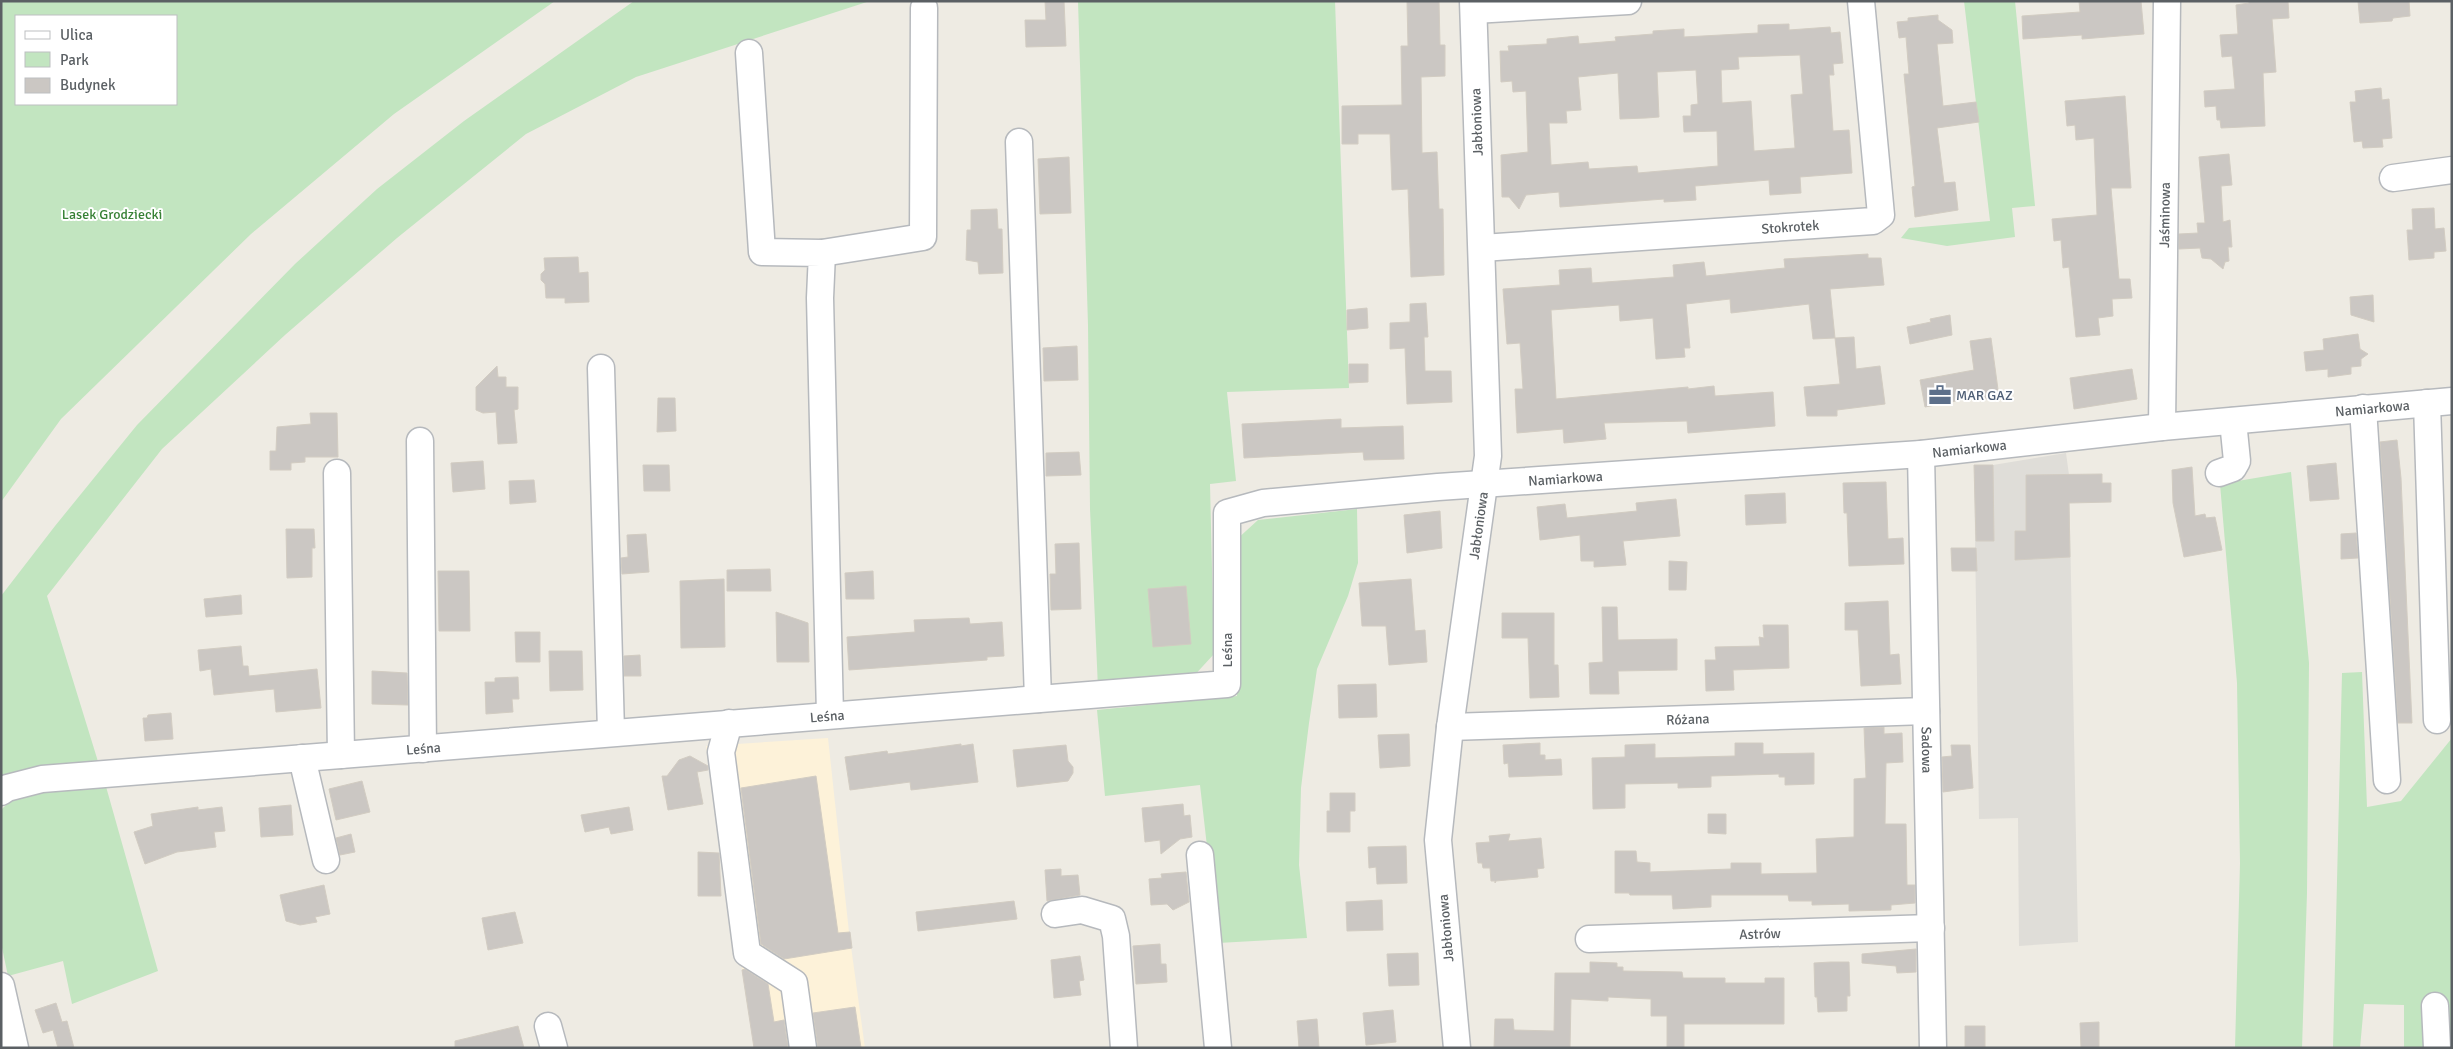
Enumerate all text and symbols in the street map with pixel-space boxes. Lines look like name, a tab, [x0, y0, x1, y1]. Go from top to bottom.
legend	[15, 15, 178, 105]
text: Ulica	[60, 26, 93, 44]
text: Park	[60, 51, 89, 69]
text: Budynek	[60, 76, 116, 94]
street label: Jabłoniowa	[1467, 88, 1487, 156]
street label: Jaśminowa	[2156, 182, 2173, 248]
park label: Lasek Grodziecki	[62, 206, 162, 223]
street label: Stokrotek	[1761, 216, 1820, 237]
office icon: MAR GAZ	[1927, 382, 1953, 408]
place label: MAR GAZ	[1956, 387, 2013, 404]
street label: Namiarkowa	[2334, 396, 2410, 420]
street label: Namiarkowa	[1931, 436, 2007, 461]
street label: Namiarkowa	[1528, 467, 1603, 489]
street label: Jabłoniowa	[1465, 491, 1491, 560]
street label: Leśna	[1219, 633, 1236, 667]
street label: Leśna	[809, 706, 845, 726]
street label: Różana	[1666, 710, 1710, 728]
street label: Sadowa	[1918, 727, 1936, 773]
street label: Leśna	[405, 739, 441, 758]
street label: Jabłoniowa	[1435, 893, 1457, 963]
street label: Astrów	[1739, 924, 1781, 943]

